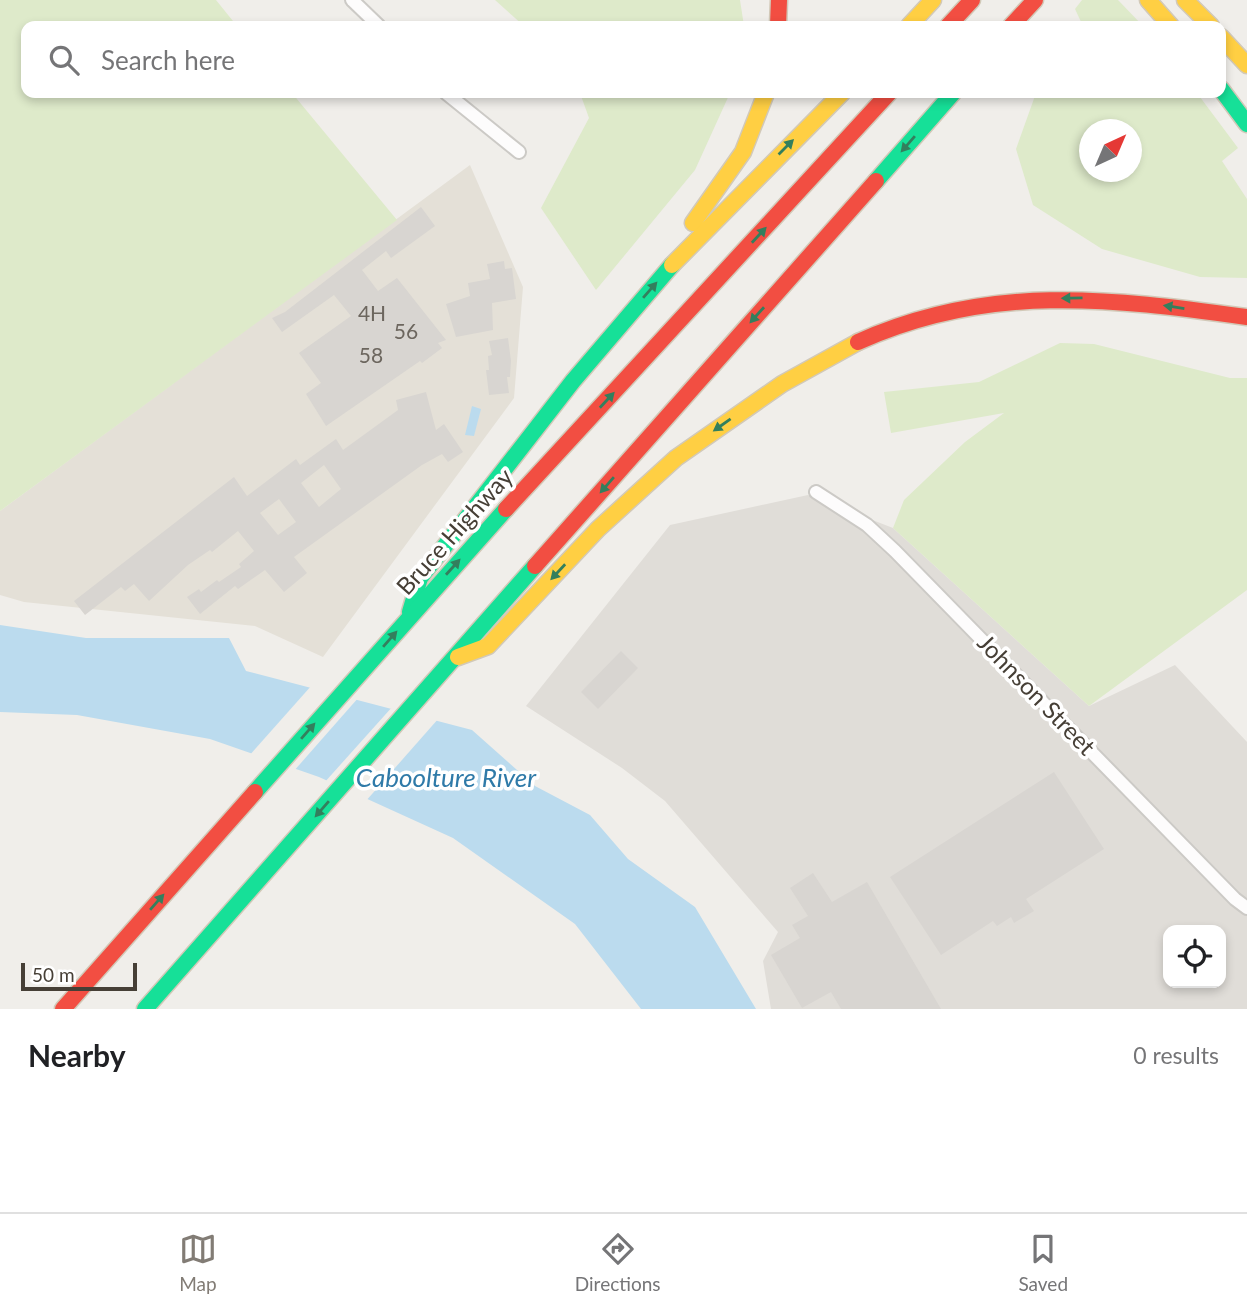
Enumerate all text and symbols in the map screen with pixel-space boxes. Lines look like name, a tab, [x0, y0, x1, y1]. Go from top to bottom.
search box	[21, 21, 1226, 98]
icon: search	[45, 41, 83, 79]
text: Search here	[101, 44, 235, 76]
north arrow	[1079, 119, 1142, 182]
one-way arrow	[900, 135, 916, 153]
one-way arrow	[777, 139, 794, 155]
one-way arrow	[751, 227, 767, 244]
one-way arrow	[641, 282, 657, 299]
one-way arrow	[1060, 292, 1082, 304]
house number: 4H	[358, 300, 386, 325]
one-way arrow	[1163, 301, 1185, 312]
one-way arrow	[750, 306, 765, 323]
house number: 56	[394, 318, 418, 343]
house number: 58	[359, 342, 383, 367]
one-way arrow	[599, 391, 615, 409]
one-way arrow	[713, 418, 731, 432]
street label: Bruce Highway	[390, 461, 519, 600]
one-way arrow	[599, 476, 615, 494]
one-way arrow	[445, 558, 461, 576]
one-way arrow	[550, 563, 566, 581]
street label: Johnson Street	[972, 627, 1102, 761]
one-way arrow	[382, 630, 397, 647]
one-way arrow	[300, 723, 315, 740]
water label: Caboolture River	[356, 761, 537, 793]
one-way arrow	[314, 800, 330, 818]
one-way arrow	[149, 894, 165, 911]
map controls	[1163, 925, 1226, 988]
button: locate	[1163, 925, 1226, 988]
scale bar	[21, 960, 136, 992]
text: 50 m	[32, 963, 75, 986]
text: Nearby	[28, 1037, 126, 1073]
text: 0 results	[1133, 1041, 1219, 1069]
tab: Map	[179, 1230, 217, 1295]
tab: Directions	[575, 1230, 661, 1295]
tab: Saved	[1018, 1230, 1068, 1295]

